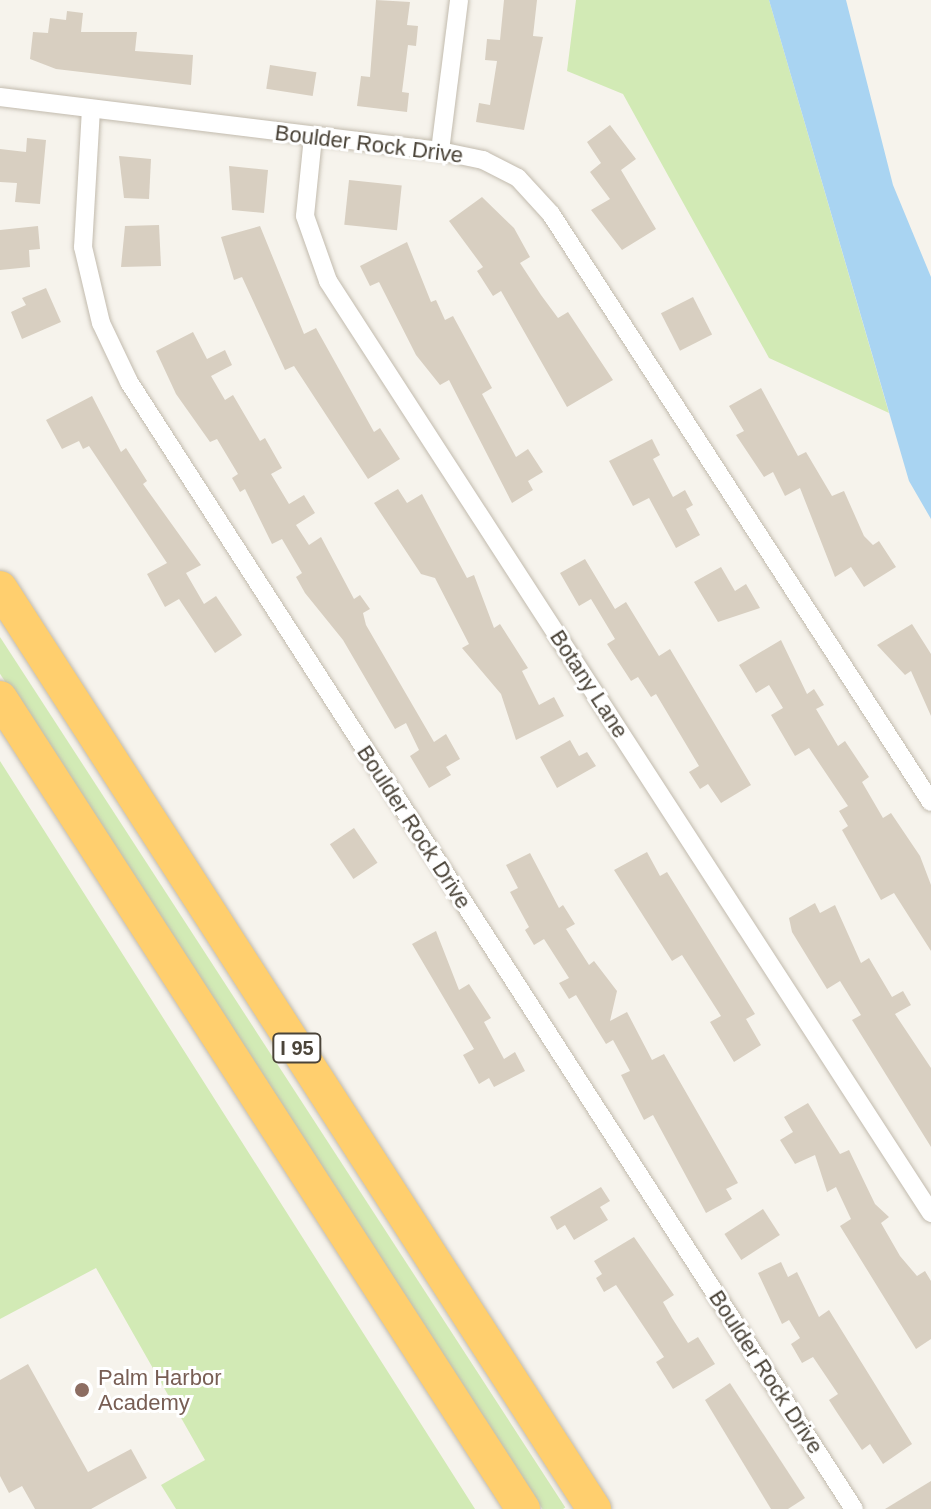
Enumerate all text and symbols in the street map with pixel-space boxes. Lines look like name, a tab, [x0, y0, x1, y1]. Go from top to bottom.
street label: Boulder Rock Drive	[273, 119, 465, 169]
street label: Botany Lane	[544, 625, 634, 743]
street label: Boulder Rock Drive	[351, 740, 477, 914]
road number: I 95	[271, 1032, 323, 1064]
street label: Boulder Rock Drive	[703, 1285, 829, 1459]
place label: Palm Harbor Academy	[98, 1364, 221, 1416]
marker: Palm Harbor Academy	[73, 1381, 91, 1399]

